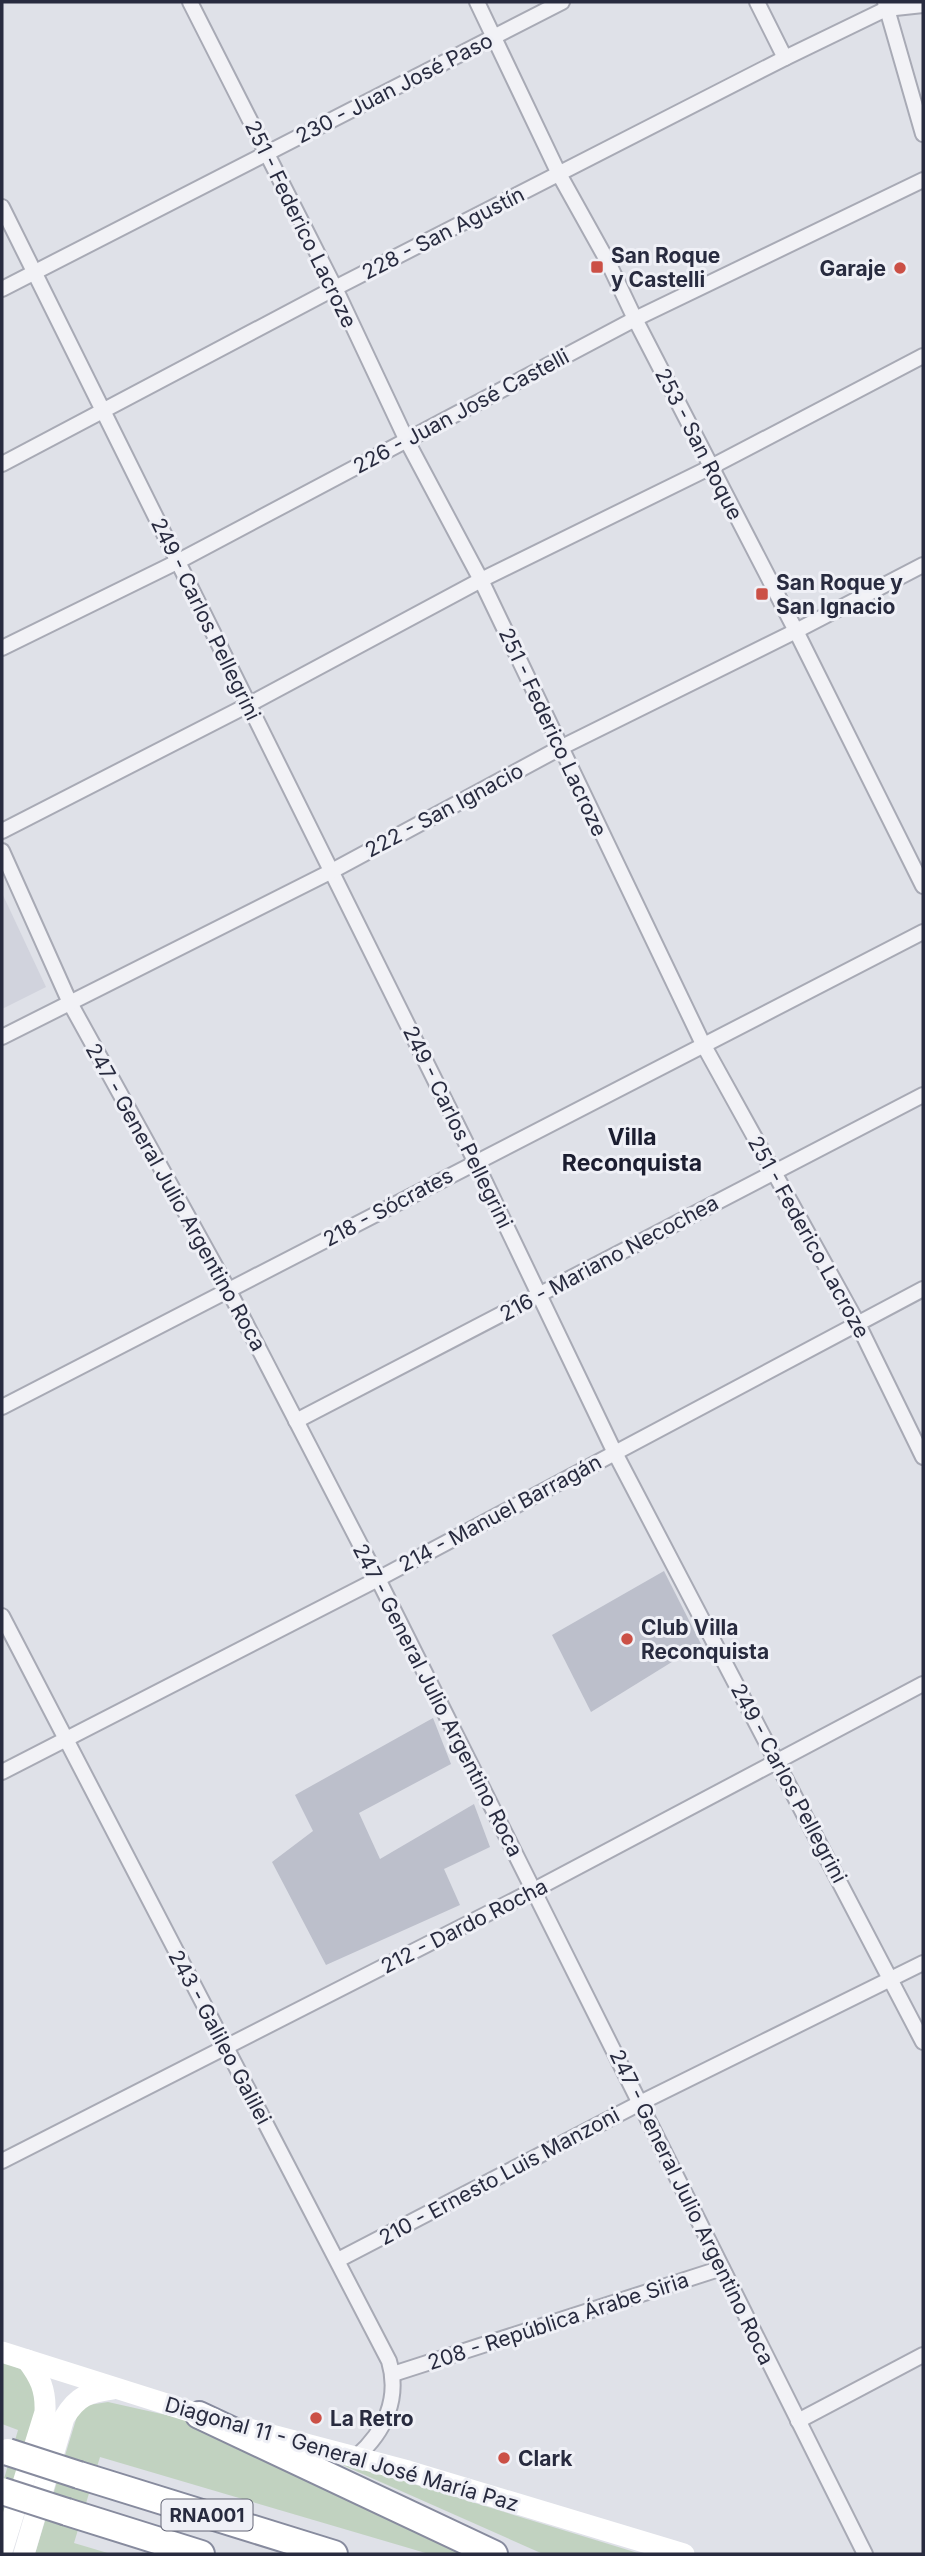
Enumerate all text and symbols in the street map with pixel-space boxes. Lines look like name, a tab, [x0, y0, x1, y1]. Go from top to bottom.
street label: 230 - Juan José Paso	[291, 27, 497, 149]
street label: 251 - Federico Lacroze	[240, 116, 362, 332]
street label: 228 - San Agustín	[358, 181, 528, 285]
place label: San Roque y Castelli	[611, 243, 720, 292]
place label: Garaje	[819, 256, 886, 281]
marker: San Roque y Castelli	[589, 259, 605, 275]
marker: Garaje	[892, 260, 908, 276]
street label: 226 - Juan José Castelli	[349, 343, 573, 479]
street label: 253 - San Roque	[650, 364, 748, 524]
street label: 249 - Carlos Pellegrini	[146, 514, 266, 724]
place label: San Roque y San Ignacio	[776, 570, 903, 619]
marker: San Roque y San Ignacio	[754, 586, 770, 602]
street label: 251 - Federico Lacroze	[494, 624, 612, 840]
street label: 222 - San Ignacio	[360, 758, 528, 862]
street label: 249 - Carlos Pellegrini	[398, 1022, 518, 1232]
street label: 247 - General Julio Argentino Roca	[81, 1039, 271, 1355]
district label: Villa Reconquista	[562, 1123, 702, 1177]
street label: 251 - Federico Lacroze	[743, 1132, 875, 1342]
street label: 218 - Sócrates	[319, 1162, 457, 1252]
street label: 216 - Mariano Necochea	[495, 1190, 723, 1326]
street label: 214 - Manuel Barragán	[394, 1449, 606, 1577]
street label: 247 - General Julio Argentino Roca	[348, 1539, 528, 1861]
place label: Club Villa Reconquista	[641, 1615, 769, 1664]
marker: Club Villa Reconquista	[619, 1631, 635, 1647]
street label: 249 - Carlos Pellegrini	[726, 1679, 852, 1887]
street label: 212 - Dardo Rocha	[377, 1873, 551, 1979]
street label: 243 - Galileo Galilei	[163, 1945, 277, 2129]
street label: 247 - General Julio Argentino Roca	[604, 2045, 780, 2369]
street label: 210 - Ernesto Luis Manzoni	[374, 2102, 624, 2250]
street label: 208 - República Árabe Siria	[424, 2266, 692, 2375]
street label: Diagonal 11 - General José María Paz	[162, 2391, 522, 2517]
place label: La Retro	[330, 2406, 414, 2431]
marker: La Retro	[308, 2410, 324, 2426]
place label: Clark	[518, 2446, 573, 2471]
marker: Clark	[496, 2450, 512, 2466]
road number: RNA001	[162, 2500, 252, 2530]

